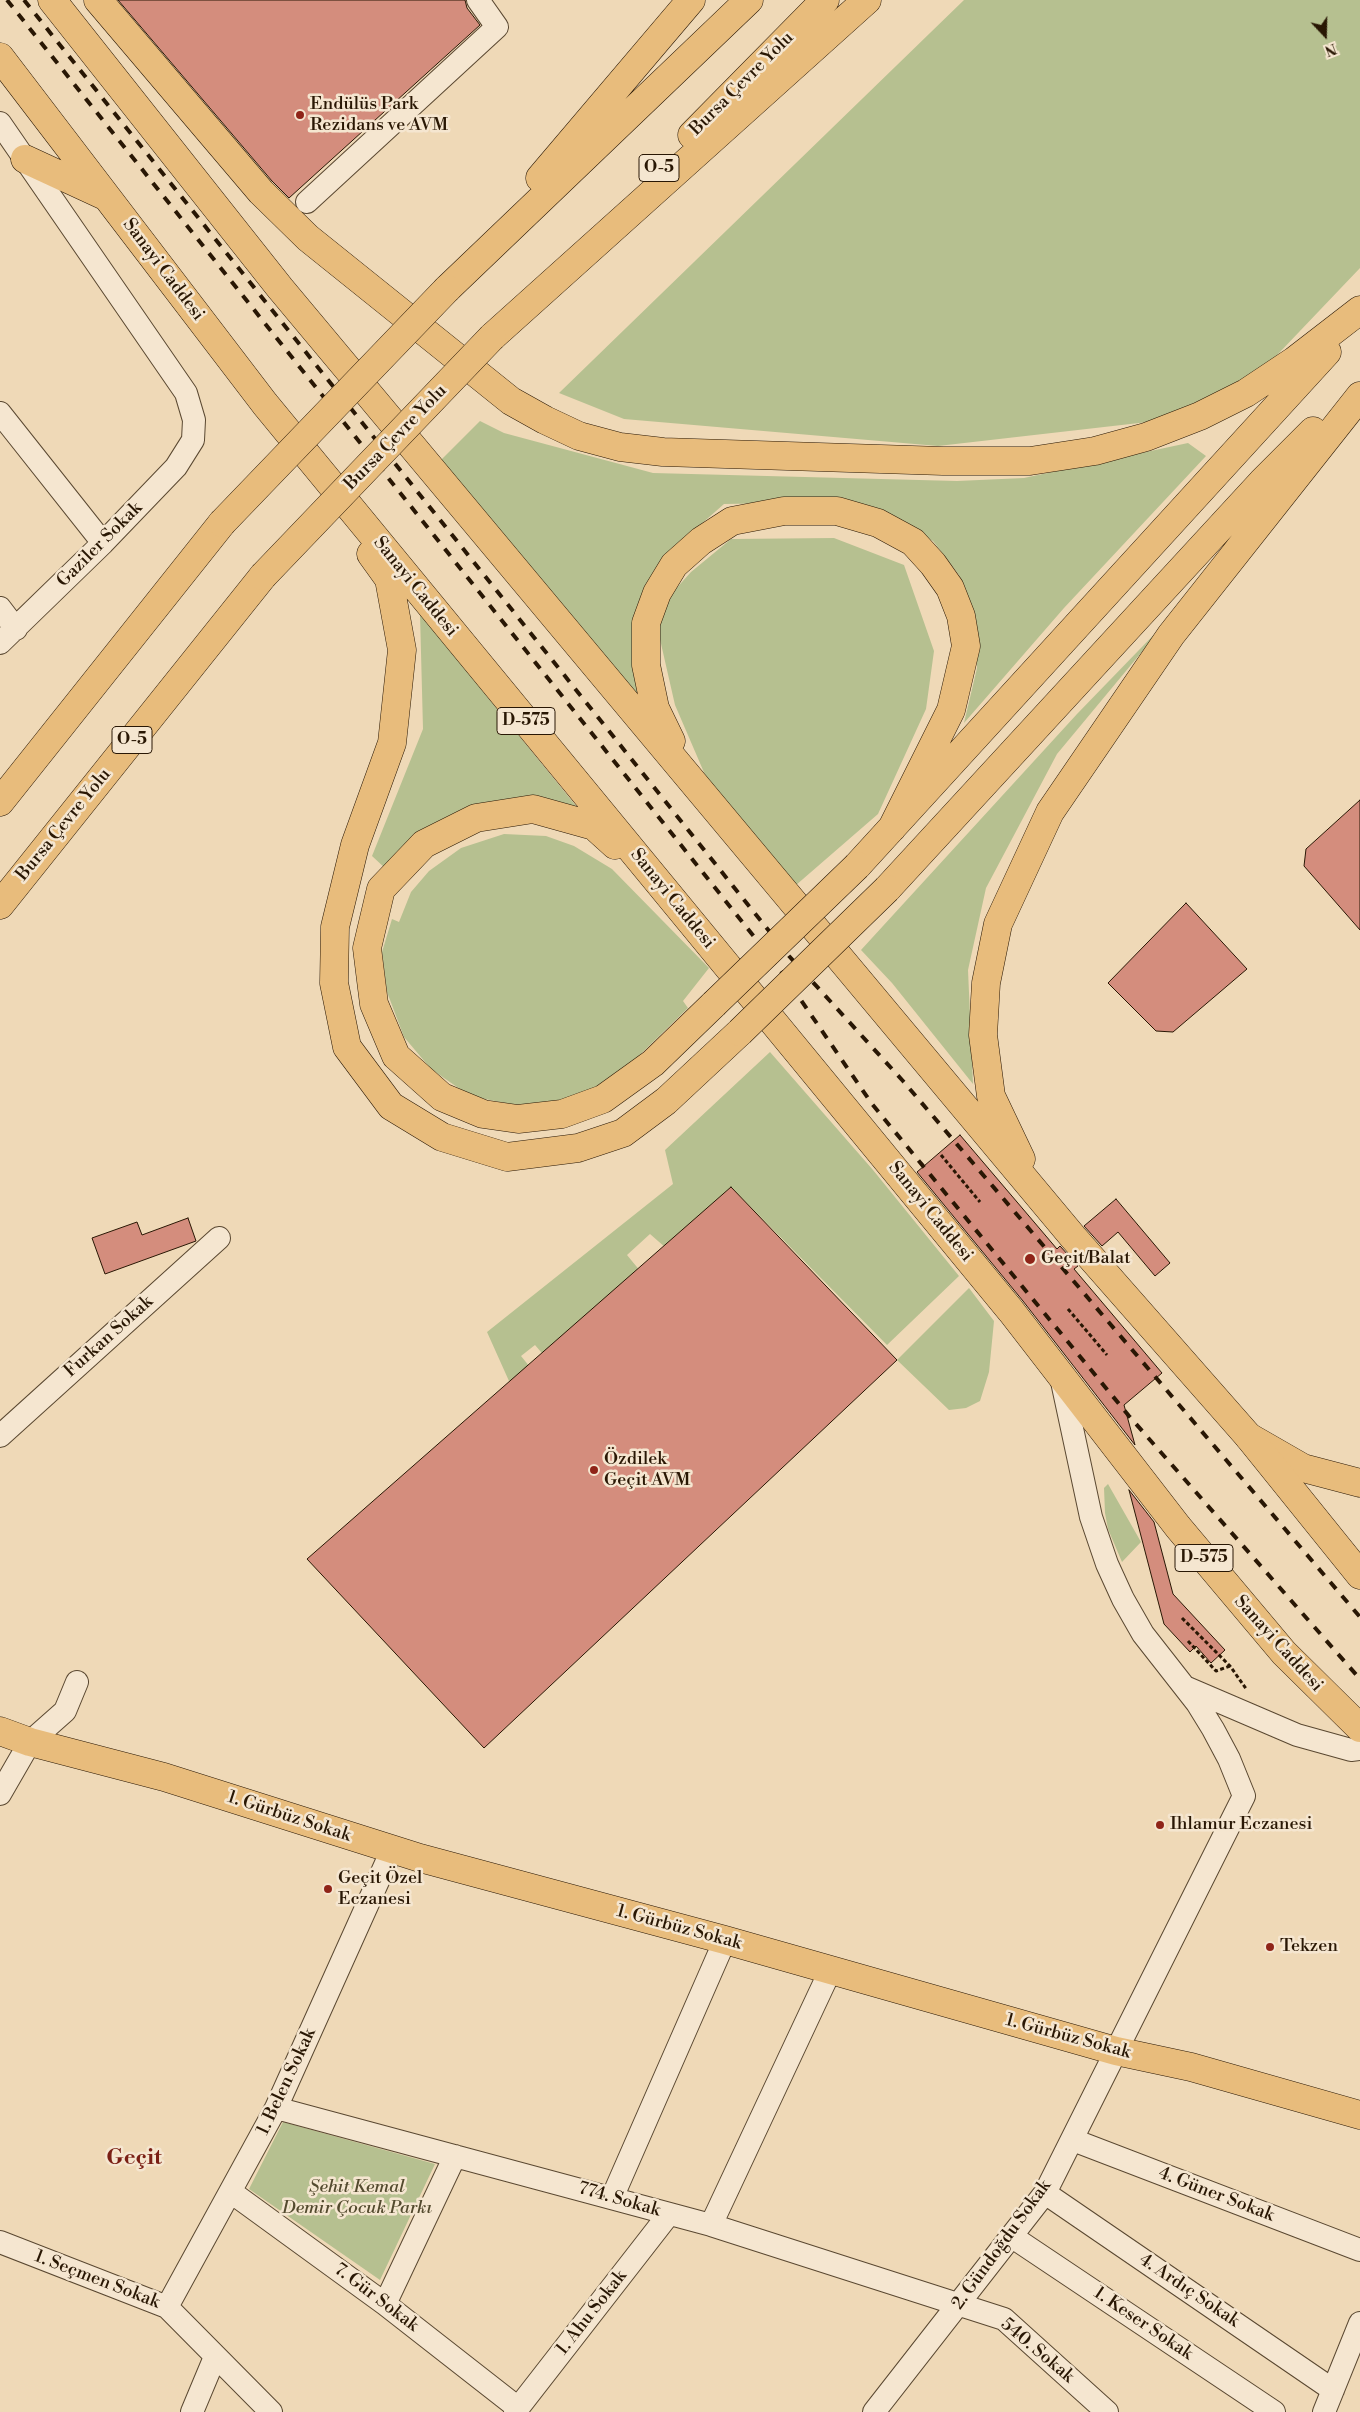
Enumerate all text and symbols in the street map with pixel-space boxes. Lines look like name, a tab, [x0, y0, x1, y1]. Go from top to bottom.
north arrow	[1300, 10, 1350, 60]
street label: Bursa Çevre Yolu	[685, 27, 799, 141]
text: N	[1322, 39, 1339, 59]
place label: Endülüs Park Rezidans ve AVM	[310, 94, 448, 136]
marker: Endülüs Park Rezidans ve AVM	[294, 109, 306, 121]
road number: O-5	[639, 154, 679, 182]
street label: Sanayi Caddesi	[118, 215, 208, 325]
street label: Bursa Çevre Yolu	[340, 381, 452, 495]
street label: Gaziler Sokak	[53, 498, 147, 592]
street label: Sanayi Caddesi	[368, 533, 462, 641]
road number: D-575	[497, 708, 555, 734]
road number: O-5	[112, 726, 152, 754]
street label: Bursa Çevre Yolu	[12, 764, 116, 886]
street label: Sanayi Caddesi	[625, 845, 719, 953]
street label: Sanayi Caddesi	[883, 1158, 977, 1266]
place label: Geçit/Balat	[1041, 1248, 1131, 1270]
marker: Geçit/Balat	[1023, 1252, 1037, 1266]
street label: Furkan Sokak	[60, 1292, 158, 1382]
place label: Özdilek Geçit AVM	[604, 1449, 690, 1492]
marker: Özdilek Geçit AVM	[588, 1464, 600, 1476]
road number: D-575	[1175, 1545, 1233, 1572]
street label: Sanayi Caddesi	[1229, 1591, 1327, 1697]
street label: 1. Gürbüz Sokak	[224, 1787, 354, 1847]
place label: Ihlamur Eczanesi	[1170, 1814, 1312, 1836]
marker: Ihlamur Eczanesi	[1154, 1819, 1166, 1831]
place label: Geçit Özel Eczanesi	[338, 1868, 422, 1910]
marker: Geçit Özel Eczanesi	[322, 1883, 334, 1895]
street label: 1. Gürbüz Sokak	[614, 1901, 744, 1955]
place label: Tekzen	[1280, 1936, 1338, 1958]
marker: Tekzen	[1264, 1941, 1276, 1953]
street label: 1. Gürbüz Sokak	[1003, 2010, 1133, 2064]
street label: 1. Belen Sokak	[253, 2025, 321, 2139]
district label: Geçit	[106, 2146, 162, 2172]
street label: 4. Güner Sokak	[1155, 2163, 1277, 2227]
street label: 2. Gündoğdu Sokak	[948, 2176, 1056, 2314]
park label: Şehit Kemal Demir Çocuk Parkı	[282, 2177, 432, 2220]
street label: 774. Sokak	[575, 2178, 663, 2222]
street label: 1. Seçmen Sokak	[31, 2246, 163, 2314]
street label: 4. Ardıç Sokak	[1135, 2250, 1243, 2332]
street label: 7. Gür Sokak	[329, 2259, 423, 2337]
street label: 1. Ahu Sokak	[552, 2266, 632, 2360]
street label: 1. Keser Sokak	[1089, 2283, 1197, 2365]
street label: 540. Sokak	[996, 2314, 1078, 2388]

